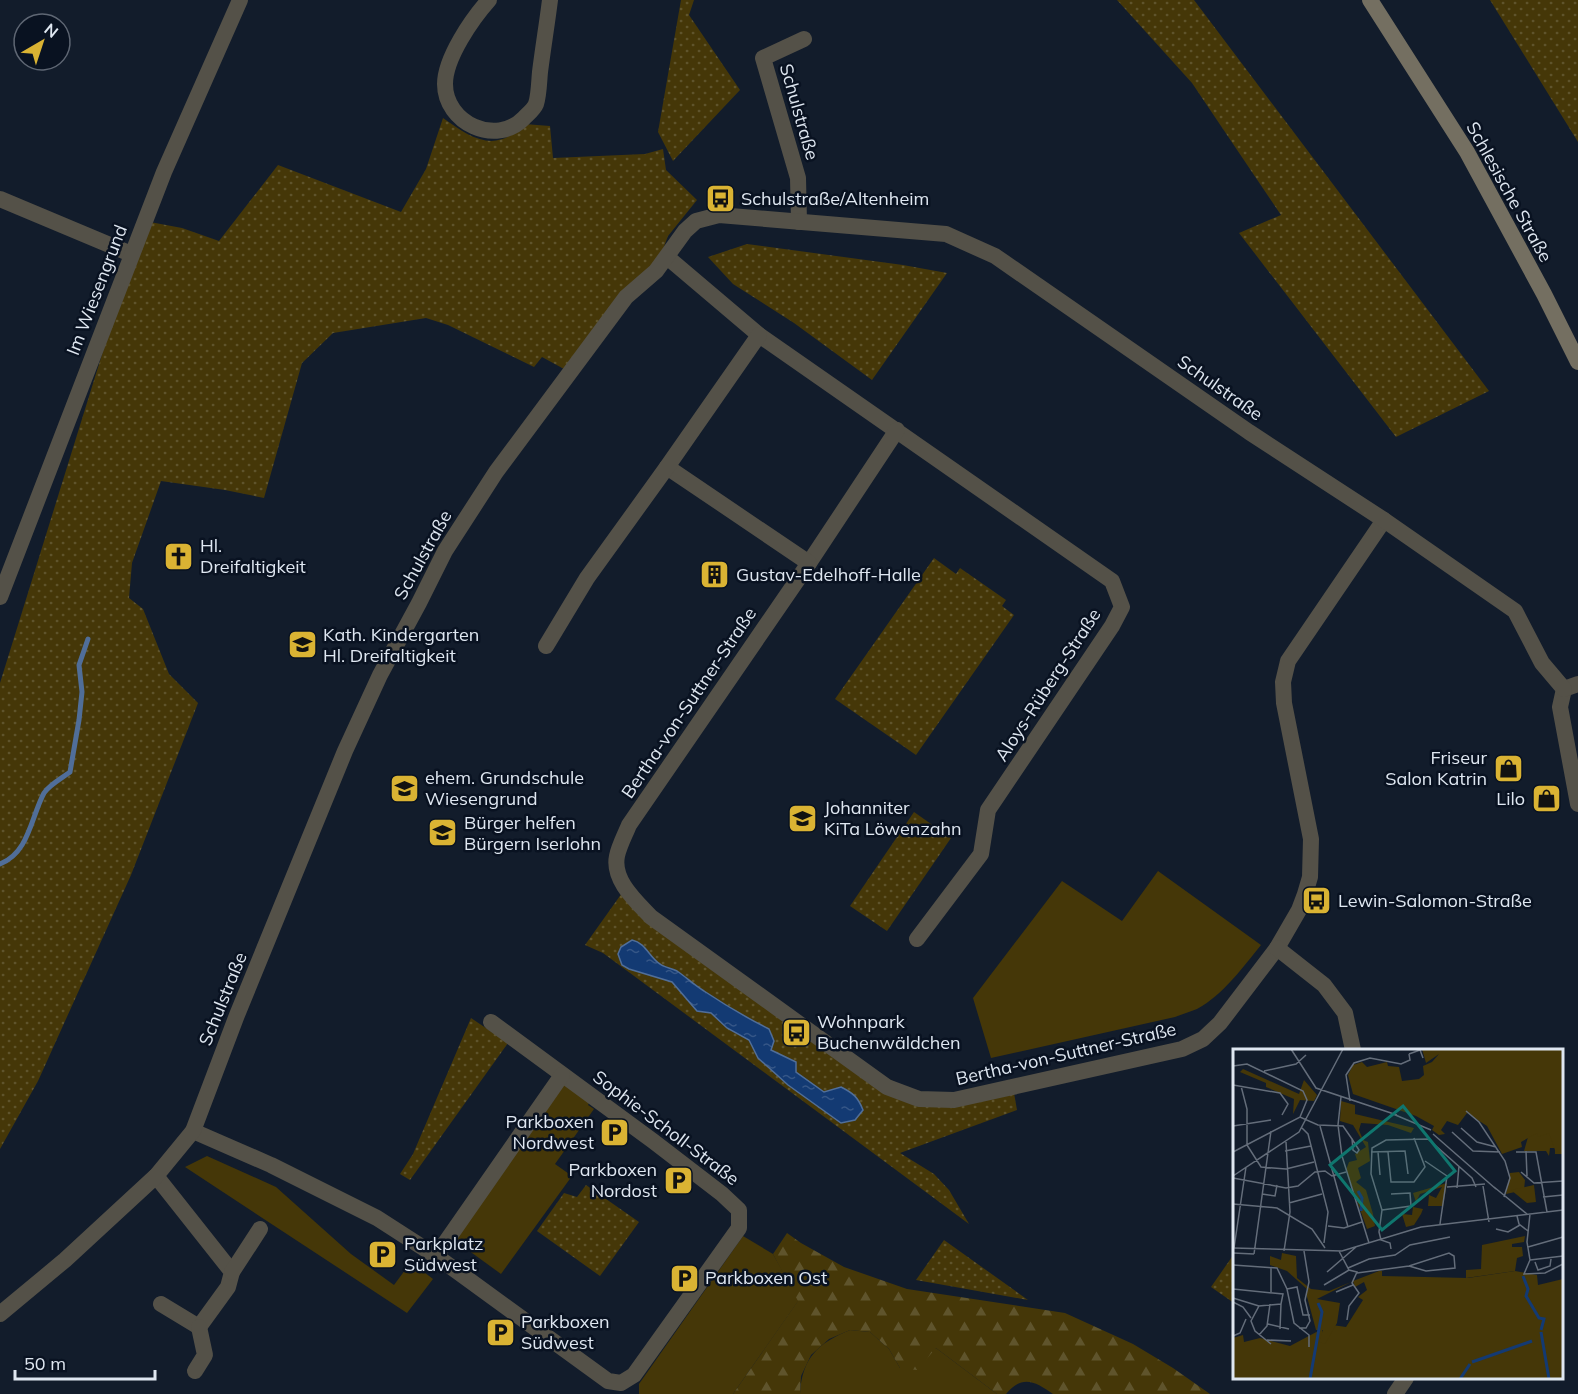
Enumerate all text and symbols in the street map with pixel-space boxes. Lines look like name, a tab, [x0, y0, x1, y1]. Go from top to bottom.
north arrow	[12, 12, 72, 72]
text: N	[40, 19, 62, 42]
street label: Schulstraße	[775, 61, 824, 163]
street label: Schlesische Straße	[1461, 118, 1557, 266]
bus stop icon: Schulstraße/Altenheim	[704, 183, 736, 215]
place label: Schulstraße/Altenheim	[741, 187, 929, 210]
street label: Im Wiesengrund	[61, 221, 132, 358]
street label: Schulstraße	[1173, 350, 1267, 425]
street label: Schulstraße	[389, 506, 457, 604]
place label: Hl. Dreifaltigkeit	[200, 534, 306, 578]
church icon: Hl. Dreifaltigkeit	[163, 540, 195, 572]
building icon: Gustav-Edelhoff-Halle	[699, 559, 731, 591]
place label: Gustav-Edelhoff-Halle	[736, 563, 921, 586]
street label: Bertha-von-Suttner-Straße	[616, 603, 761, 803]
street label: Aloys-Rüberg-Straße	[990, 604, 1106, 765]
place label: Kath. Kindergarten Hl. Dreifaltigkeit	[323, 623, 479, 667]
school or university icon: Kath. Kindergarten Hl. Dreifaltigkeit	[286, 629, 318, 661]
place label: Friseur Salon Katrin	[1385, 746, 1487, 790]
shop icon: Friseur Salon Katrin	[1492, 752, 1524, 784]
place label: ehem. Grundschule Wiesengrund	[425, 766, 584, 810]
school or university icon: ehem. Grundschule Wiesengrund	[388, 772, 420, 804]
shop icon: Lilo	[1530, 783, 1562, 815]
place label: Lilo	[1496, 787, 1525, 810]
place label: Johanniter KiTa Löwenzahn	[824, 796, 962, 840]
school or university icon: Johanniter KiTa Löwenzahn	[787, 802, 819, 834]
place label: Bürger helfen Bürgern Iserlohn	[464, 811, 601, 855]
school or university icon: Bürger helfen Bürgern Iserlohn	[427, 817, 459, 849]
bus stop icon: Lewin-Salomon-Straße	[1301, 885, 1333, 917]
place label: Lewin-Salomon-Straße	[1338, 889, 1532, 912]
street label: Schulstraße	[193, 949, 252, 1049]
place label: Wohnpark Buchenwäldchen	[817, 1010, 961, 1054]
bus stop icon: Wohnpark Buchenwäldchen	[780, 1016, 812, 1048]
street label: Bertha-von-Suttner-Straße	[954, 1017, 1178, 1090]
inset map	[1233, 1049, 1563, 1379]
street label: Sophie-Scholl-Straße	[589, 1065, 744, 1190]
place label: Parkboxen Nordwest	[505, 1110, 594, 1154]
parking icon: Parkboxen Nordwest	[599, 1116, 631, 1148]
place label: Parkboxen Nordost	[568, 1158, 657, 1202]
parking icon: Parkboxen Nordost	[662, 1164, 694, 1196]
place label: Parkplatz Südwest	[404, 1232, 483, 1276]
parking icon: Parkplatz Südwest	[367, 1238, 399, 1270]
parking icon: Parkboxen Ost	[668, 1262, 700, 1294]
place label: Parkboxen Ost	[705, 1266, 827, 1289]
place label: Parkboxen Südwest	[521, 1310, 610, 1354]
parking icon: Parkboxen Südwest	[484, 1316, 516, 1348]
scale bar	[15, 1343, 154, 1381]
text: 50 m	[24, 1352, 66, 1375]

